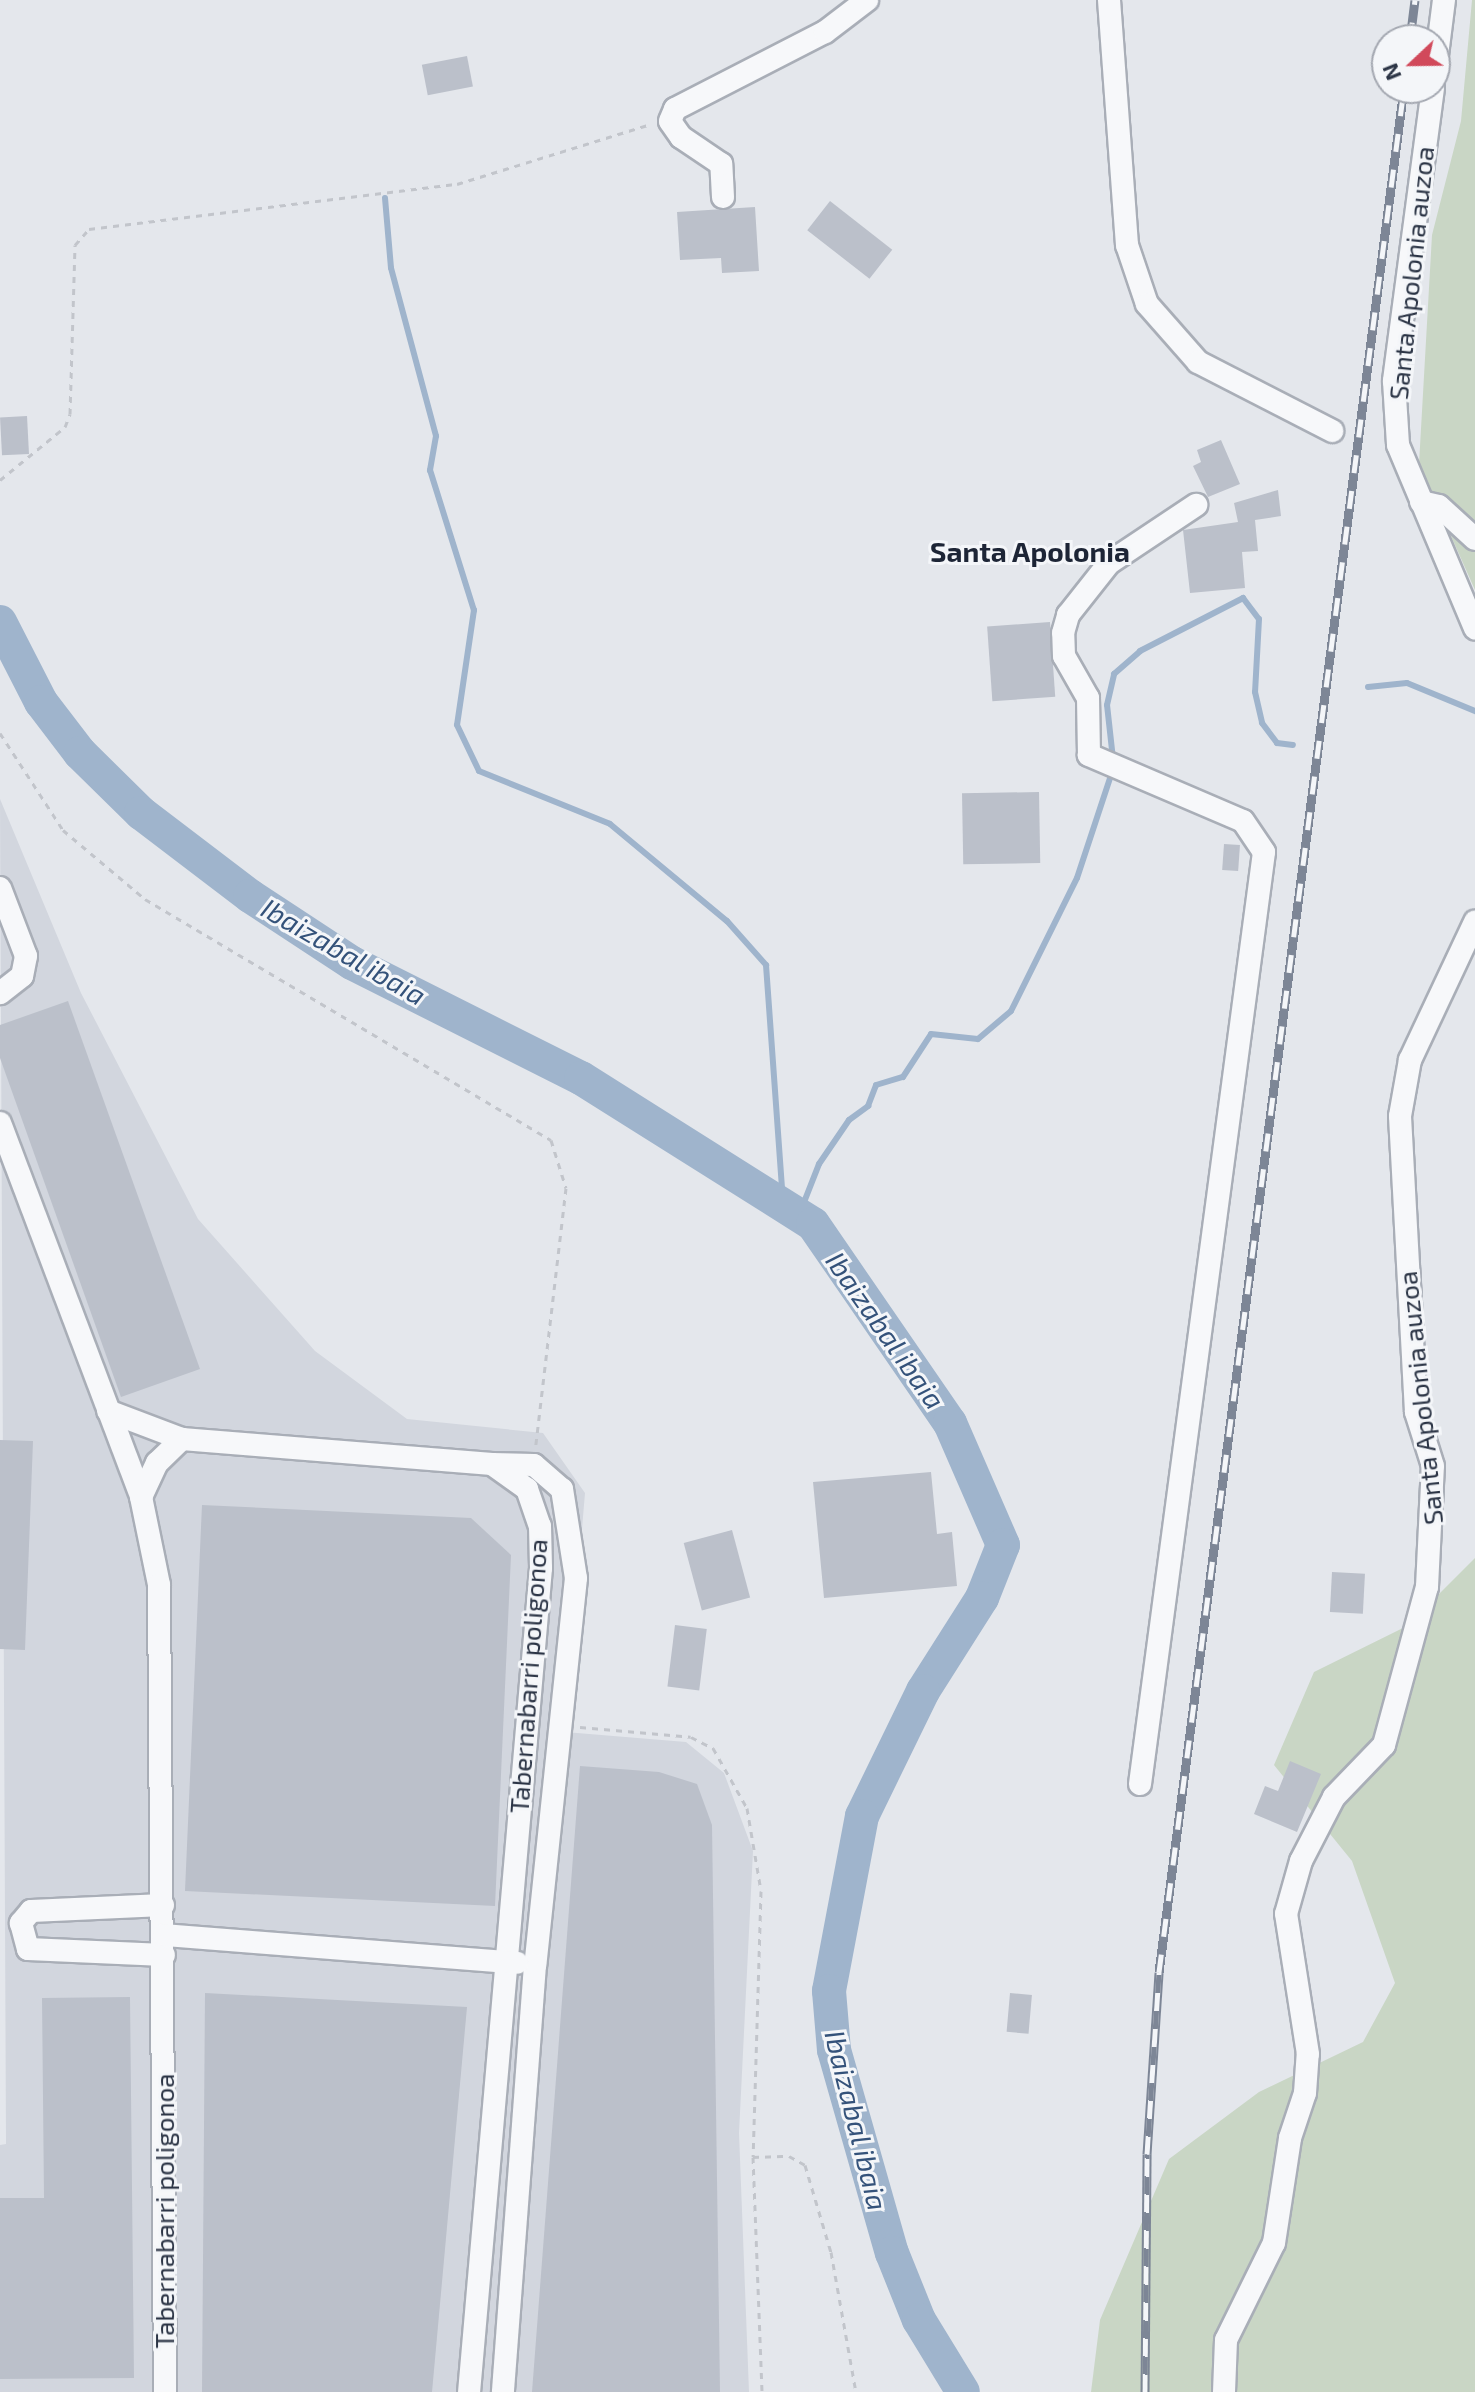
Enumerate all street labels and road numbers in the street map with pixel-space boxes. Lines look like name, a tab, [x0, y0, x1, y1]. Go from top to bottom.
street label: Santa Apolonia auzoa	[1382, 144, 1440, 402]
street label: Santa Apolonia auzoa	[1391, 1269, 1449, 1527]
street label: Tabernabarri poligonoa	[503, 1538, 553, 1814]
street label: Tabernabarri poligonoa	[148, 2073, 180, 2349]

